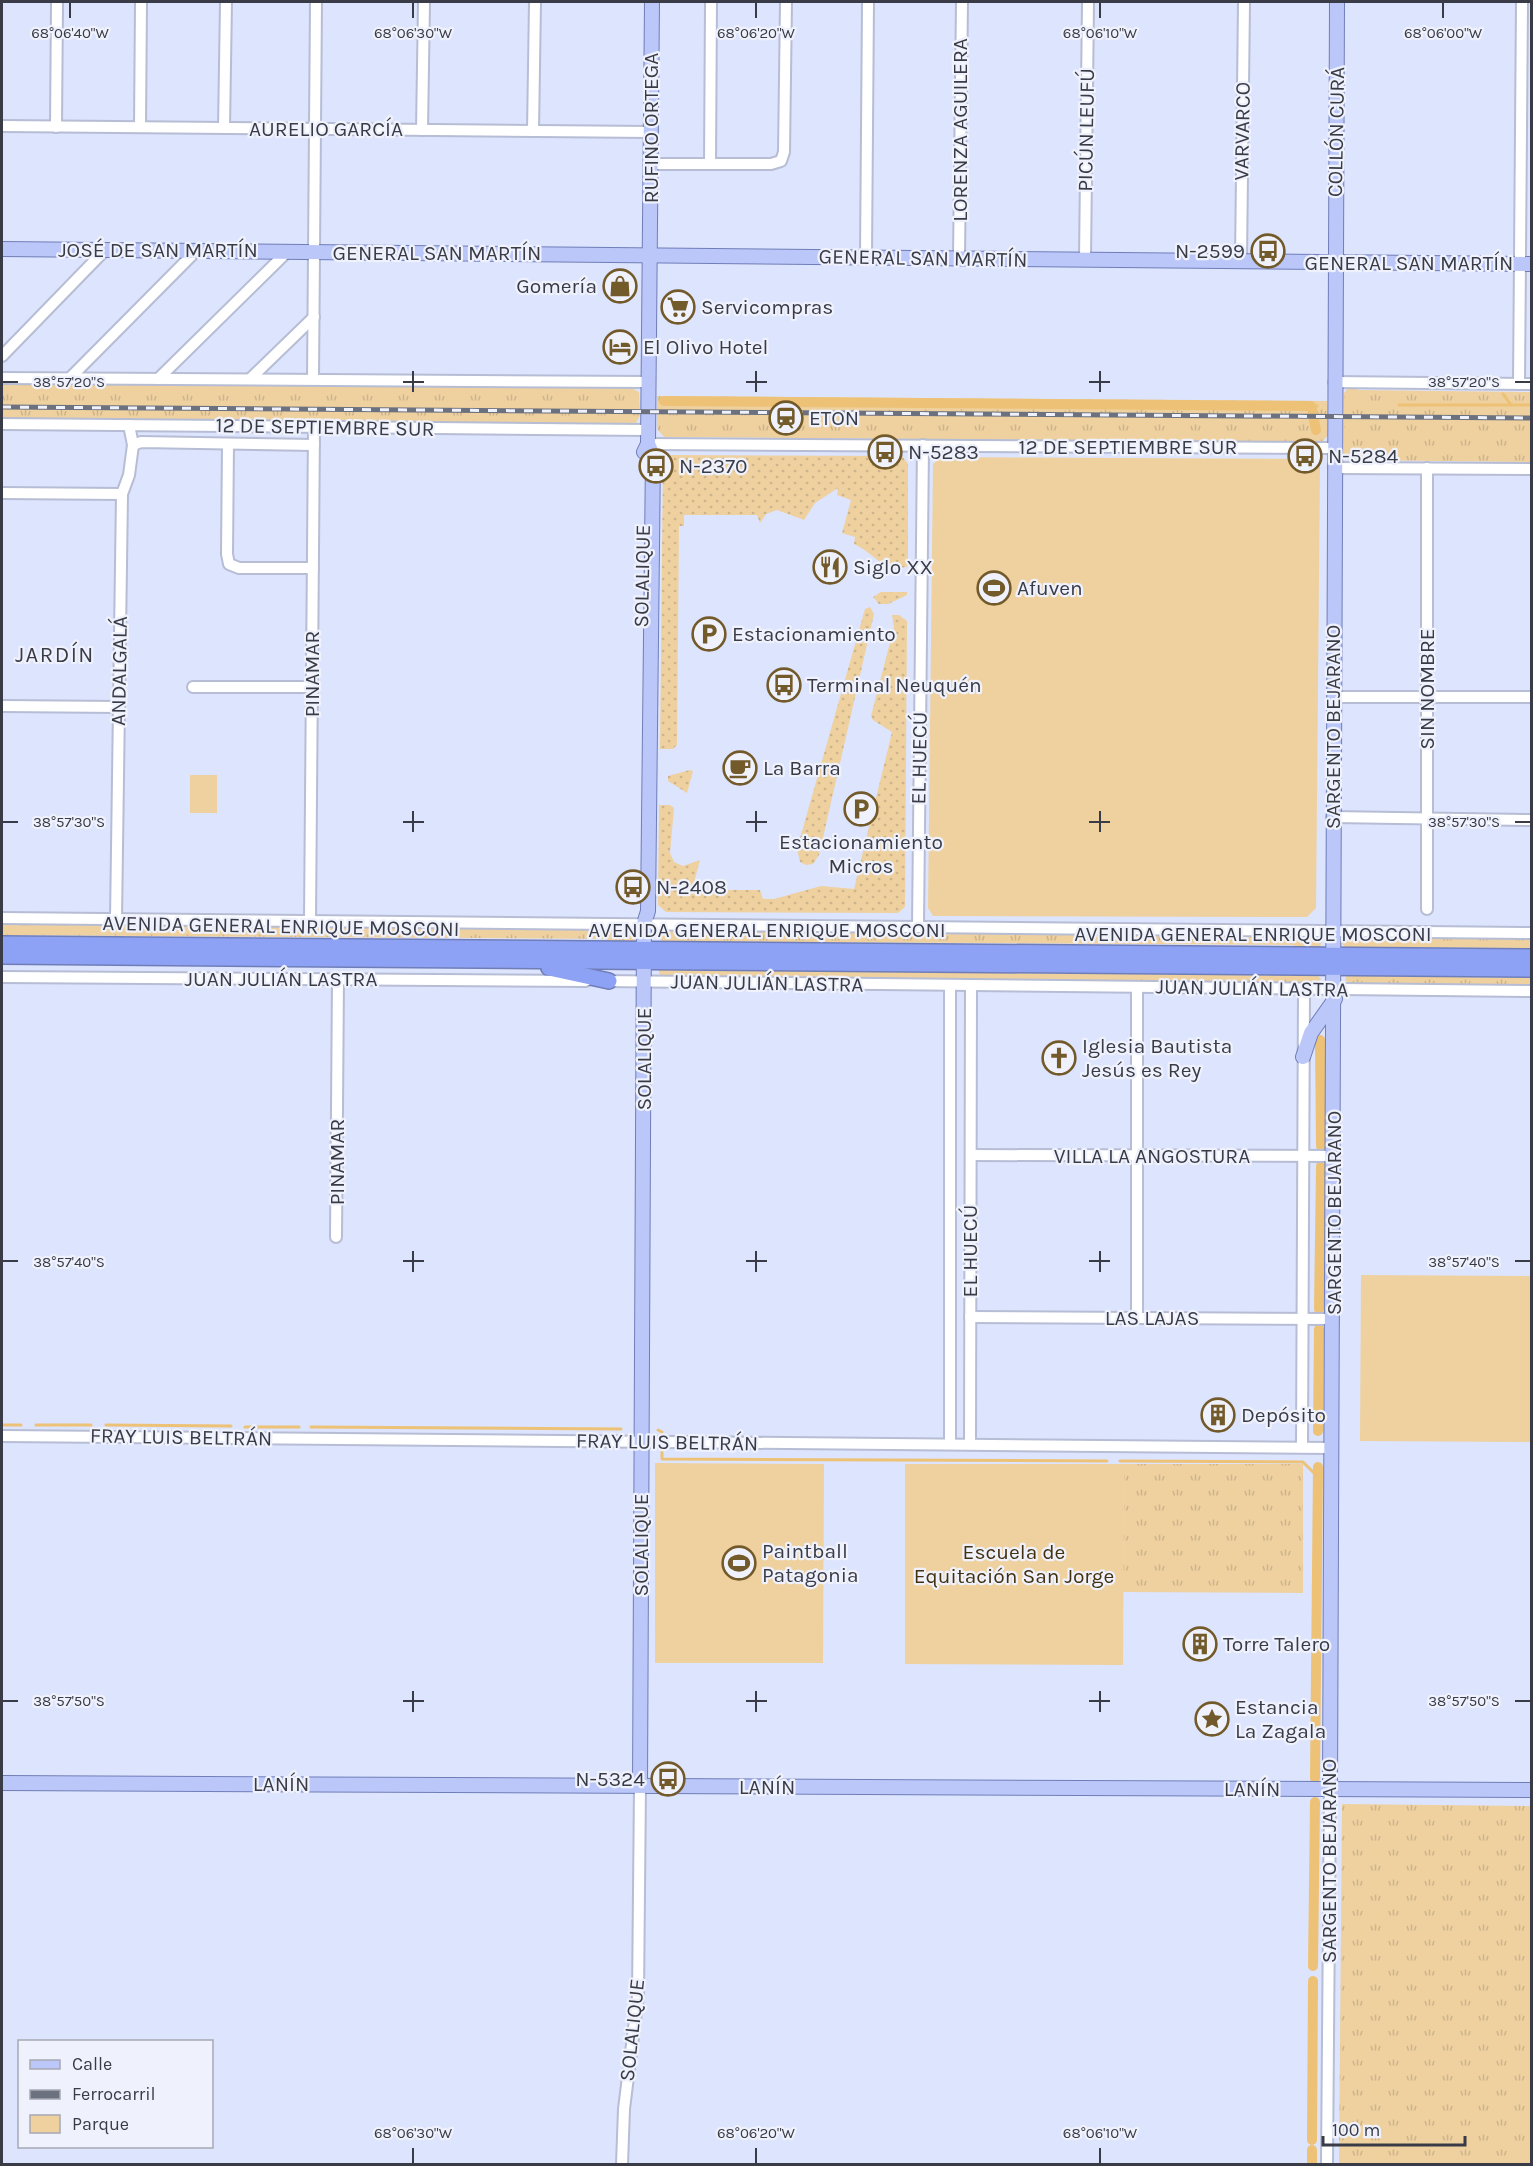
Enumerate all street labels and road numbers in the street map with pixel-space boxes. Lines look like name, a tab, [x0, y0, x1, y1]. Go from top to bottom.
street label: LORENZA AGUILERA	[948, 38, 972, 222]
street label: RUFINO ORTEGA	[639, 53, 663, 203]
street label: COLLÓN CURÁ	[1323, 67, 1349, 197]
street label: PICÚN LEUFÚ	[1073, 68, 1099, 192]
street label: VARVARCO	[1229, 82, 1255, 180]
street label: AURELIO GARCÍA	[249, 117, 403, 141]
street label: JOSÉ DE SAN MARTÍN	[58, 238, 258, 262]
street label: GENERAL SAN MARTÍN	[333, 241, 541, 265]
street label: GENERAL SAN MARTÍN	[818, 244, 1028, 272]
street label: GENERAL SAN MARTÍN	[1305, 251, 1513, 275]
street label: 12 DE SEPTIEMBRE SUR	[215, 413, 435, 441]
street label: 12 DE SEPTIEMBRE SUR	[1019, 435, 1237, 459]
street label: SOLALIQUE	[629, 524, 655, 628]
street label: ANDALGALÁ	[106, 616, 132, 726]
street label: SARGENTO BEJARANO	[1321, 625, 1345, 829]
street label: SIN NOMBRE	[1415, 628, 1439, 750]
street label: PINAMAR	[300, 631, 324, 717]
street label: EL HUECÚ	[906, 711, 932, 805]
street label: AVENIDA GENERAL ENRIQUE MOSCONI	[102, 911, 460, 941]
street label: AVENIDA GENERAL ENRIQUE MOSCONI	[588, 918, 946, 942]
street label: AVENIDA GENERAL ENRIQUE MOSCONI	[1074, 922, 1432, 946]
street label: JUAN JULIÁN LASTRA	[185, 967, 377, 991]
street label: JUAN JULIÁN LASTRA	[670, 969, 864, 997]
street label: JUAN JULIÁN LASTRA	[1155, 974, 1349, 1002]
street label: SOLALIQUE	[632, 1007, 656, 1111]
street label: SARGENTO BEJARANO	[1322, 1111, 1346, 1315]
street label: PINAMAR	[325, 1119, 349, 1205]
street label: VILLA LA ANGOSTURA	[1054, 1144, 1250, 1168]
street label: EL HUECÚ	[958, 1205, 982, 1297]
street label: LAS LAJAS	[1105, 1306, 1199, 1330]
street label: FRAY LUIS BELTRÁN	[90, 1423, 272, 1451]
street label: FRAY LUIS BELTRÁN	[576, 1428, 758, 1456]
street label: SOLALIQUE	[629, 1493, 653, 1597]
street label: SARGENTO BEJARANO	[1317, 1759, 1341, 1963]
street label: LANÍN	[253, 1772, 309, 1796]
street label: LANÍN	[739, 1775, 795, 1799]
street label: LANÍN	[1224, 1777, 1280, 1801]
street label: SOLALIQUE	[615, 1978, 649, 2082]

